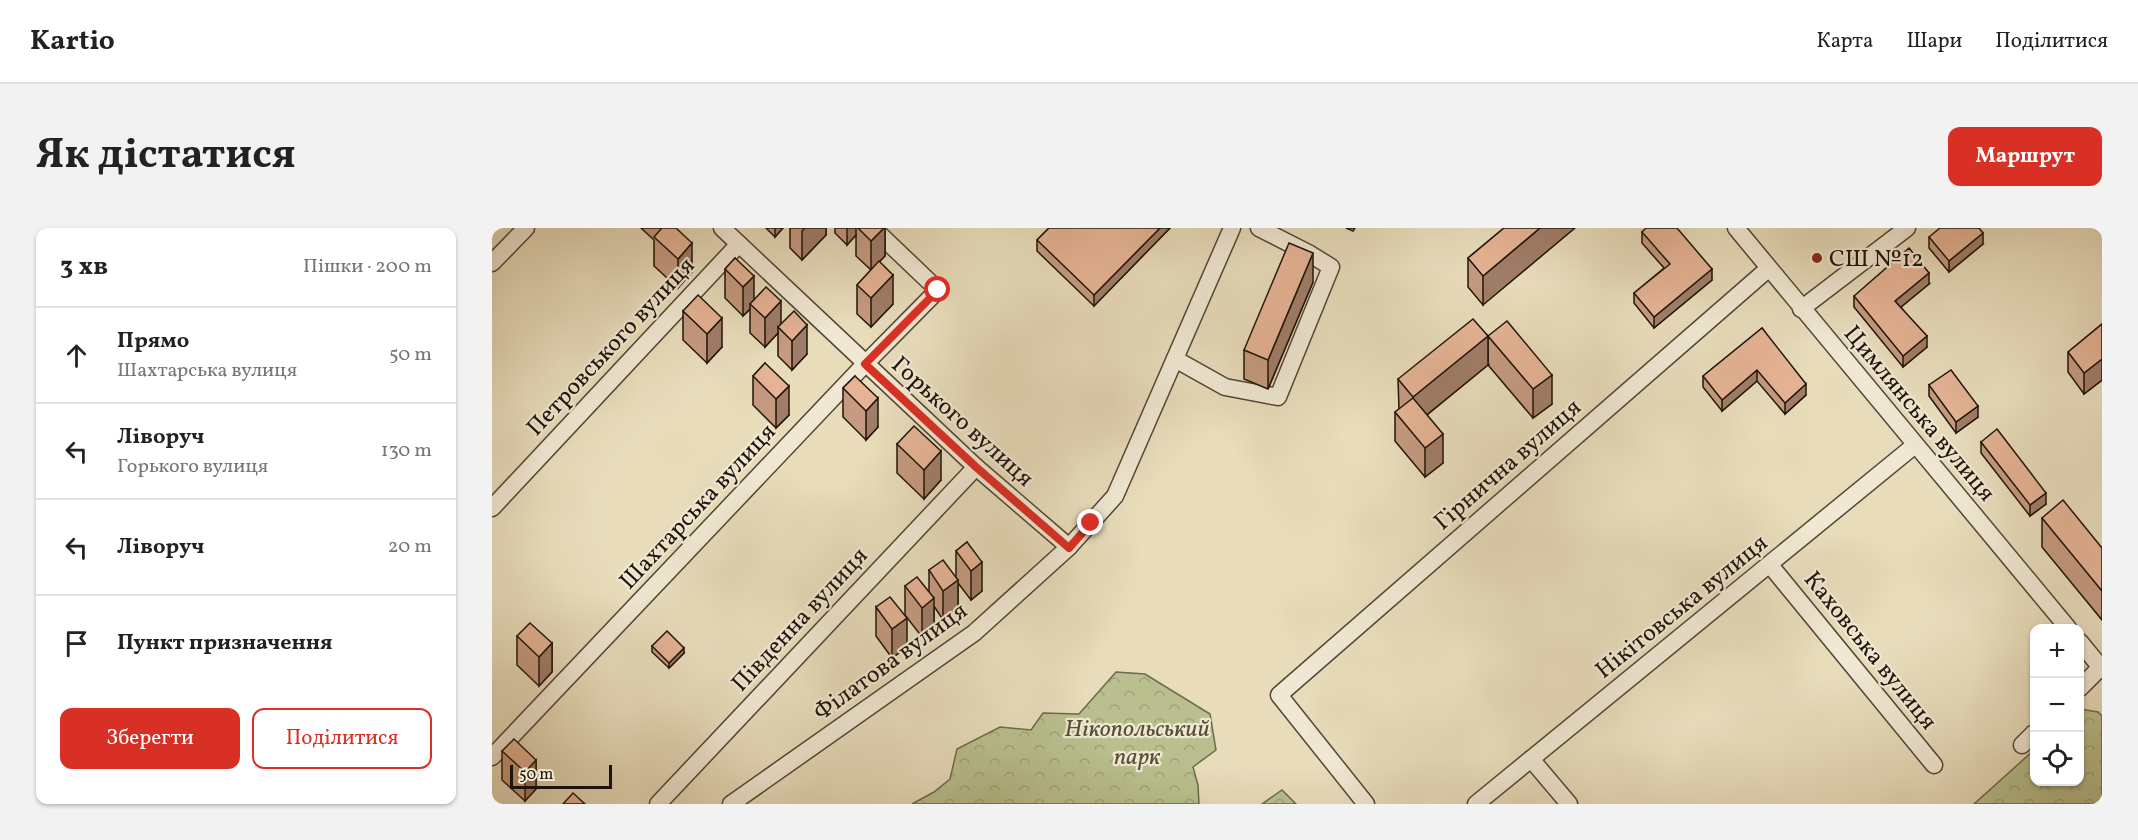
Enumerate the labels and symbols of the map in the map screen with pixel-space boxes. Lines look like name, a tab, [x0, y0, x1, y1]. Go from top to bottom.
place label: СШ №12	[1829, 243, 1924, 277]
street label: Петровського вулиця	[519, 250, 704, 444]
marker: СШ №12	[1810, 251, 1824, 265]
route start	[924, 276, 950, 302]
street label: Цимлянська вулиця	[1835, 319, 2002, 510]
street label: Горького вулиця	[883, 349, 1040, 496]
street label: Гірнична вулиця	[1427, 392, 1589, 539]
street label: Шахтарська вулиця	[612, 417, 785, 598]
route end	[1077, 509, 1103, 535]
street label: Нікітовська вулиця	[1589, 527, 1776, 688]
street label: Південна вулиця	[724, 540, 877, 700]
street label: Каховська вулиця	[1795, 565, 1944, 738]
street label: Філатова вулиця	[807, 595, 975, 730]
park label: Нікопольський парк	[1064, 713, 1210, 775]
scale bar	[510, 762, 612, 790]

